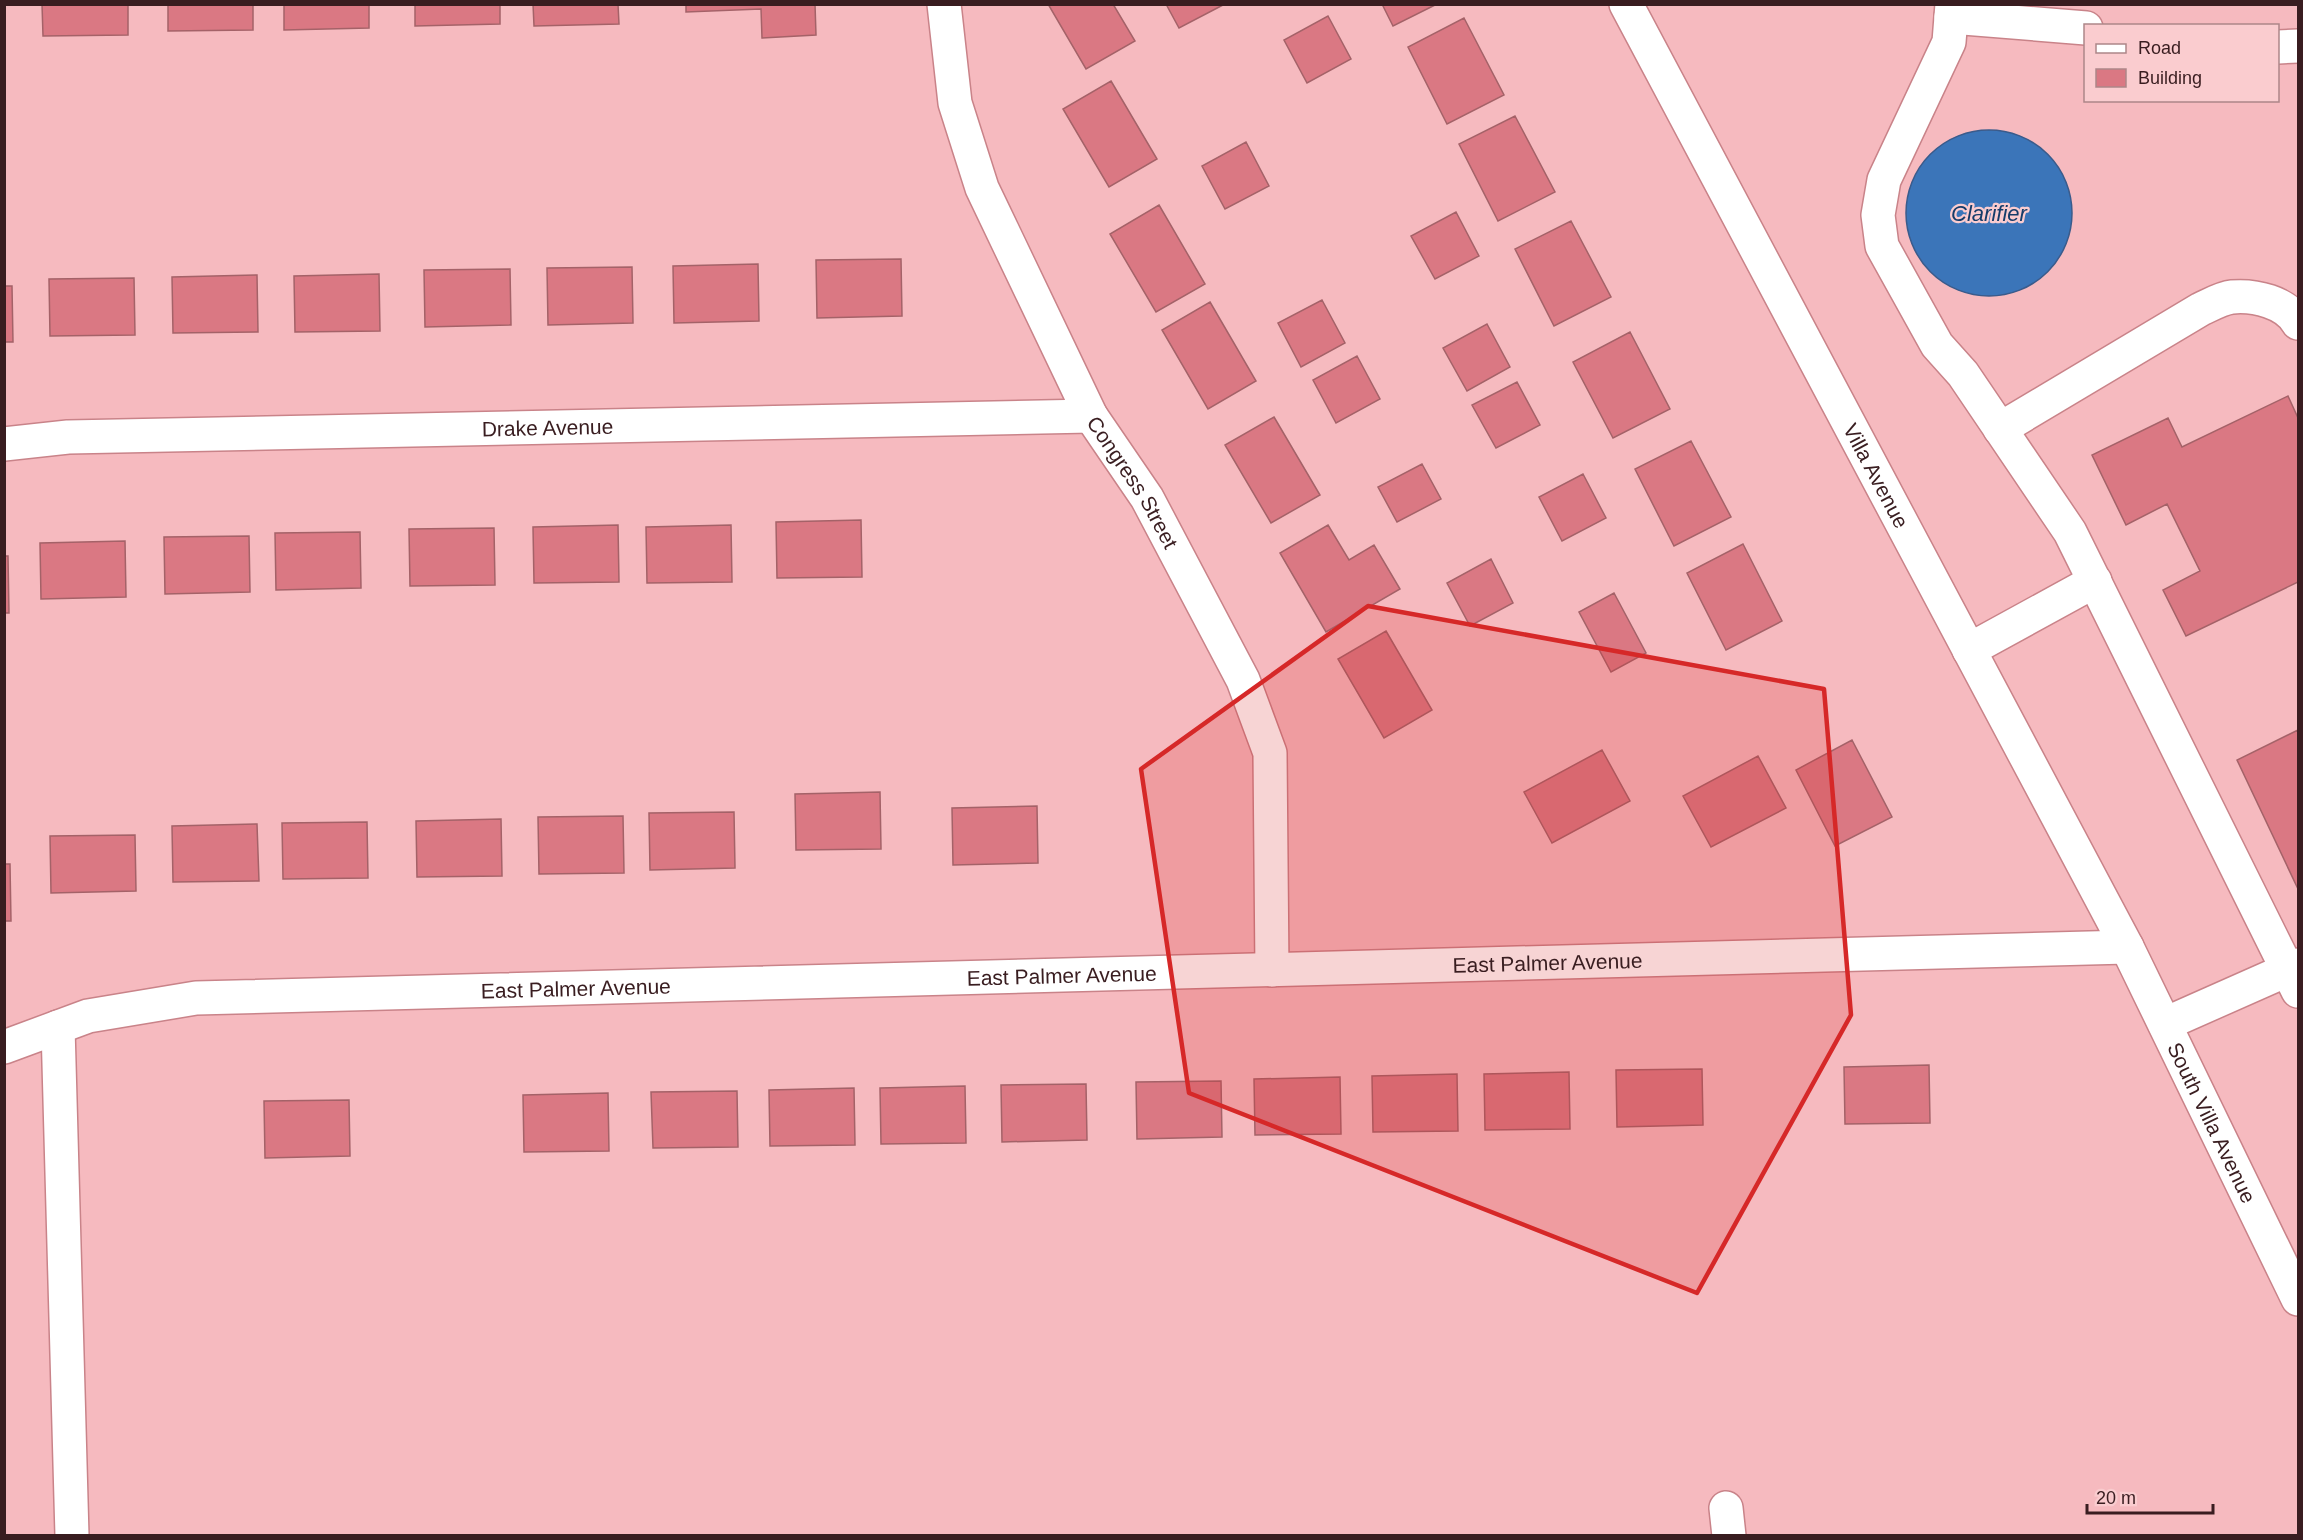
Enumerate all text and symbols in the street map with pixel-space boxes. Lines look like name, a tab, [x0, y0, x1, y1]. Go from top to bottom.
legend	[2084, 24, 2279, 102]
text: Road	[2138, 38, 2181, 58]
text: Building	[2138, 68, 2202, 88]
water label: Clarifier	[1951, 201, 2029, 226]
street label: Congress Street	[1083, 412, 1183, 552]
street label: Drake Avenue	[481, 414, 614, 440]
street label: Villa Avenue	[1839, 419, 1914, 532]
street label: East Palmer Avenue	[1452, 948, 1643, 976]
street label: East Palmer Avenue	[966, 961, 1157, 989]
street label: East Palmer Avenue	[481, 974, 671, 1002]
street label: South Villa Avenue	[2164, 1039, 2261, 1207]
scale bar	[2087, 1477, 2213, 1515]
text: 20 m	[2096, 1488, 2136, 1508]

